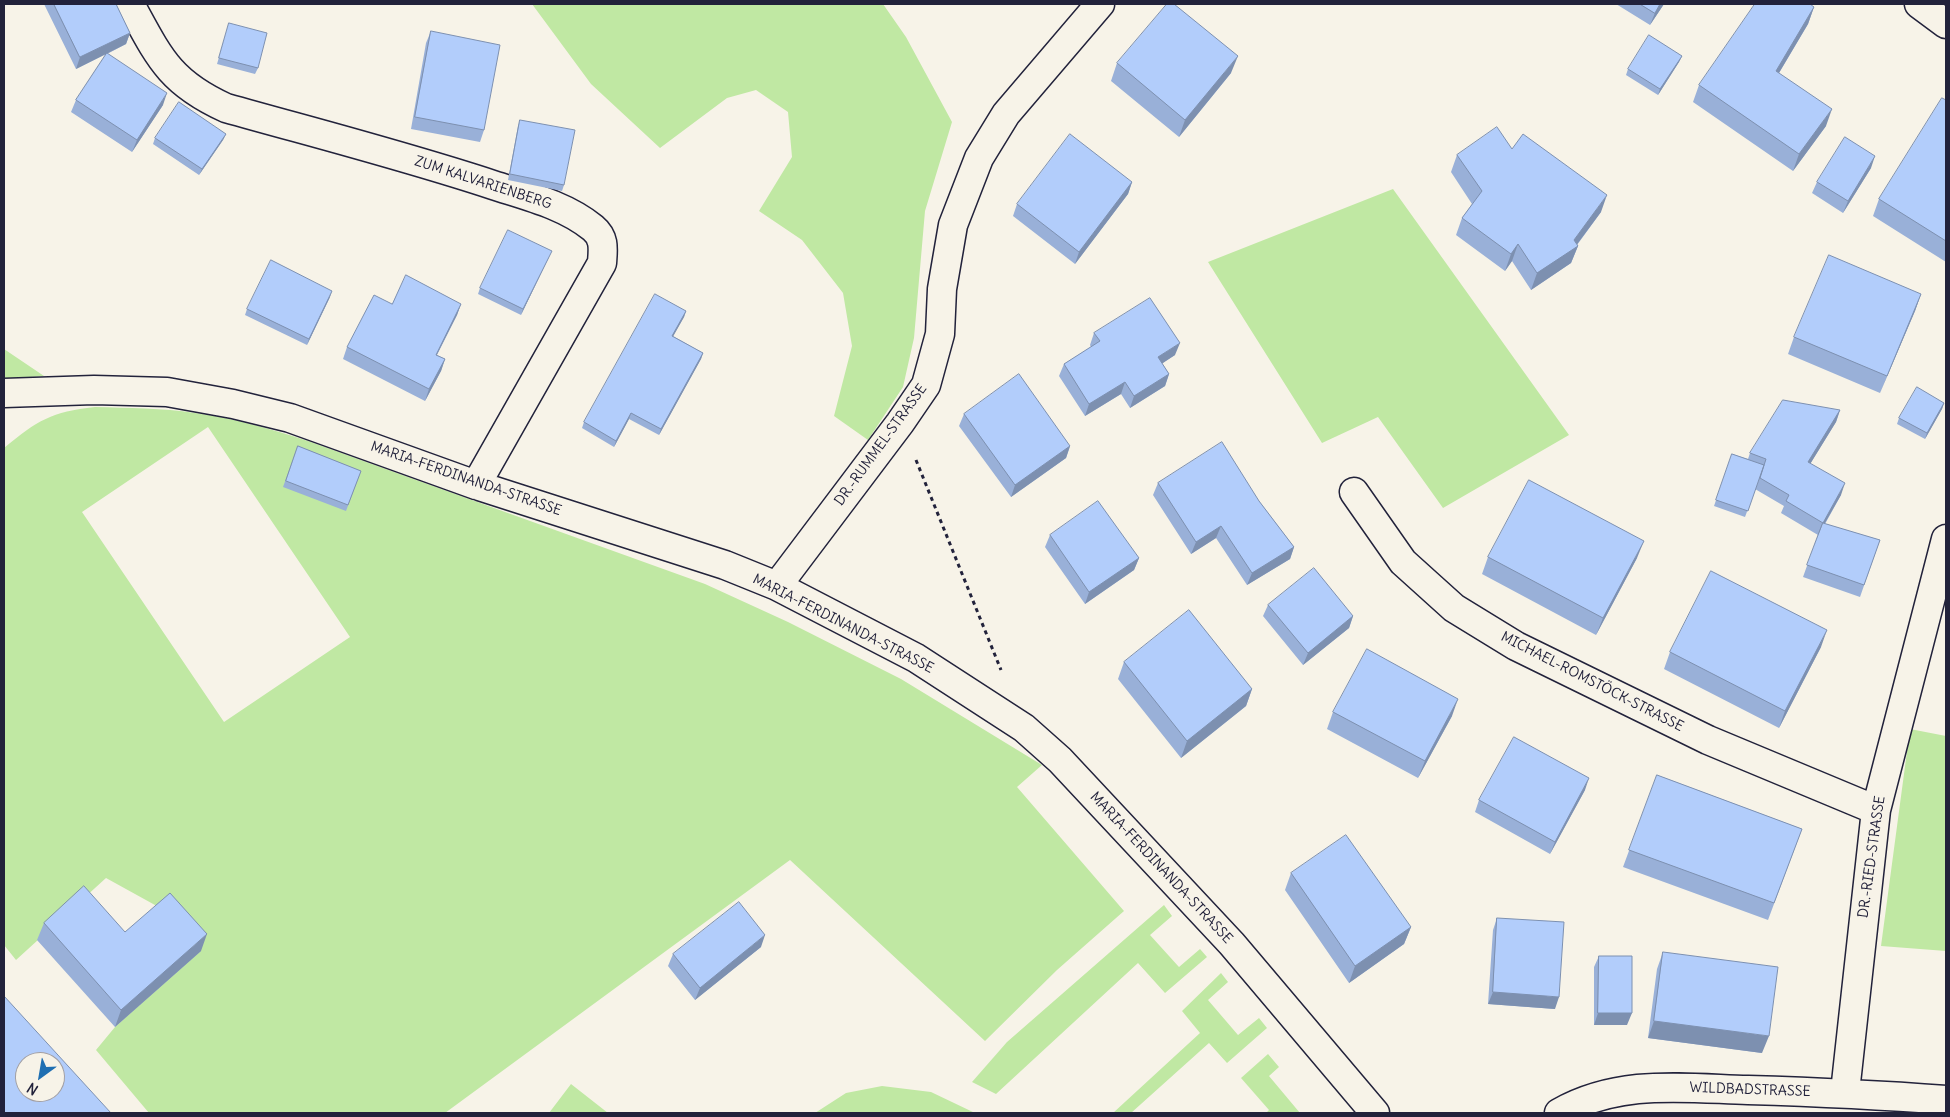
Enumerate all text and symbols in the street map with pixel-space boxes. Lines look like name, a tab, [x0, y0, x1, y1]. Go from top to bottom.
street label: ZUM KALVARIENBERG	[412, 153, 554, 213]
street label: DR.-RUMMEL-STRASSE	[831, 381, 931, 509]
street label: MARIA-FERDINANDA-STRASSE	[368, 438, 564, 520]
street label: MARIA-FERDINANDA-STRASSE	[750, 571, 936, 677]
street label: MICHAEL-ROMSTÖCK-STRASSE	[1498, 629, 1686, 735]
street label: MARIA-FERDINANDA-STRASSE	[1086, 789, 1236, 947]
street label: DR.-RIED-STRASSE	[1855, 795, 1889, 919]
north arrow	[15, 1052, 65, 1102]
text: N	[24, 1079, 41, 1099]
street label: WILDBADSTRASSE	[1689, 1079, 1811, 1101]

